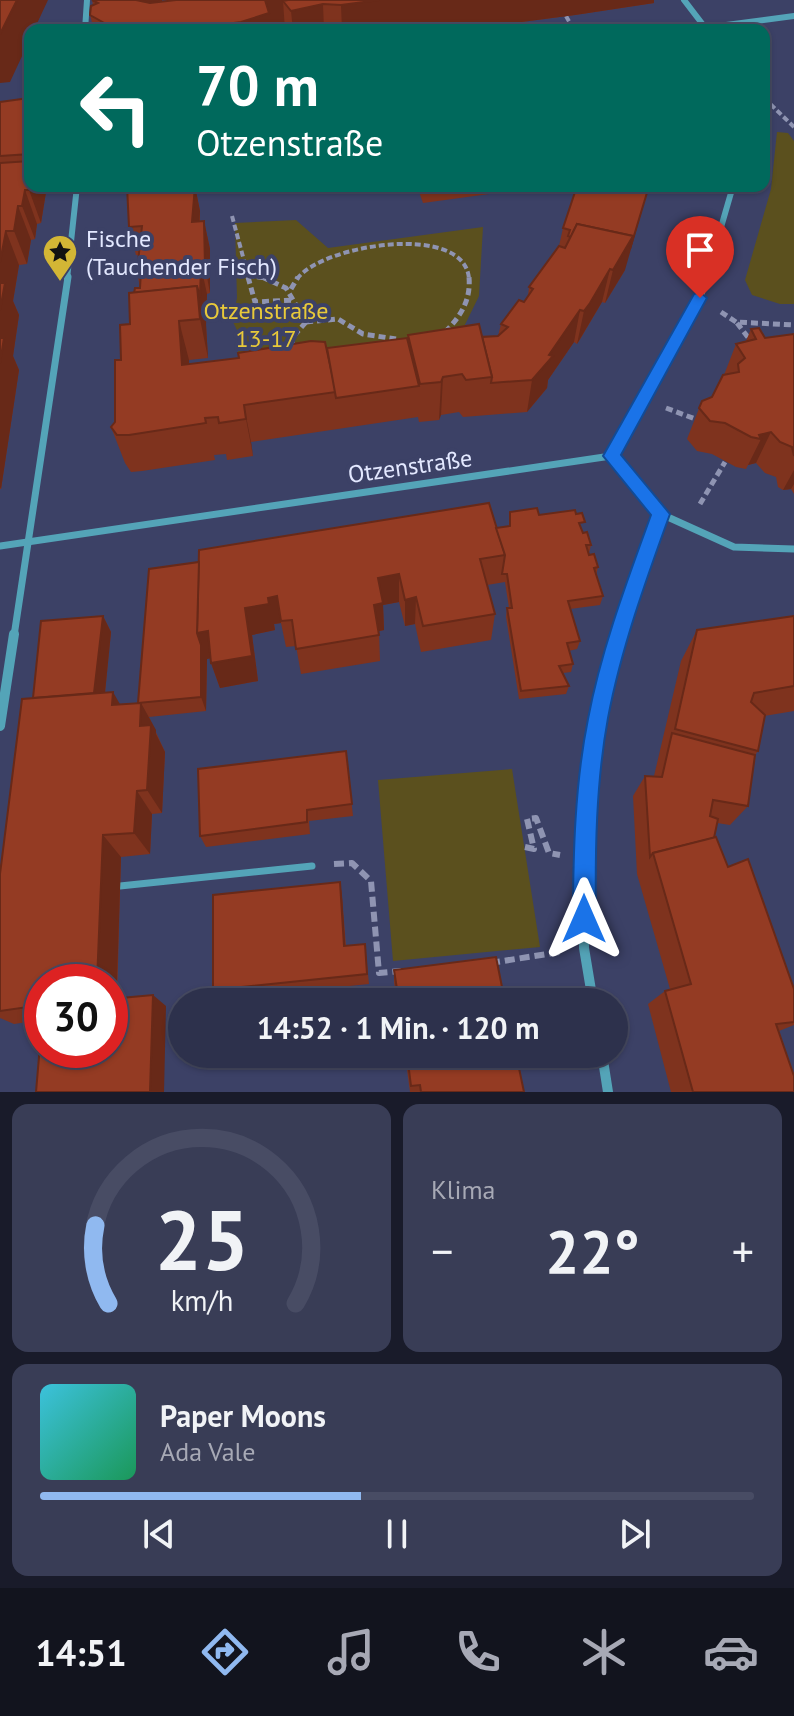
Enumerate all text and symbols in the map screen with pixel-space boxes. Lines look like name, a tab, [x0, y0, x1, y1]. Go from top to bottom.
text: 70 m	[196, 49, 319, 121]
icon: left	[64, 56, 168, 160]
text: Otzenstraße	[196, 119, 383, 166]
pin	[666, 216, 734, 298]
place label: Fische (Tauchender Fisch)	[86, 223, 277, 282]
icon: arrive	[678, 228, 722, 272]
place icon: Fische (Tauchender Fisch)	[41, 233, 79, 283]
park label: Otzenstraße 13-17	[204, 295, 328, 354]
street label: Otzenstraße	[346, 442, 474, 490]
position arrow	[542, 877, 626, 961]
speed limit sign: 30	[24, 964, 128, 1068]
text: 14:52 · 1 Min. · 120 m	[257, 1008, 539, 1047]
text: Klima	[431, 1173, 495, 1206]
text: 25	[154, 1185, 249, 1293]
text: 22°	[545, 1212, 640, 1290]
text: −	[431, 1222, 453, 1279]
text: +	[732, 1222, 754, 1279]
text: km/h	[170, 1282, 233, 1319]
text: Paper Moons	[160, 1396, 326, 1435]
text: Ada Vale	[160, 1435, 255, 1468]
icon: previous	[137, 1512, 181, 1556]
icon: pause	[375, 1512, 419, 1556]
icon: next	[613, 1512, 657, 1556]
icon: directions	[197, 1624, 253, 1680]
icon: music	[323, 1624, 379, 1680]
icon: phone	[450, 1624, 506, 1680]
icon: climate	[576, 1624, 632, 1680]
icon: car	[703, 1624, 759, 1680]
text: 14:51	[35, 1629, 127, 1676]

